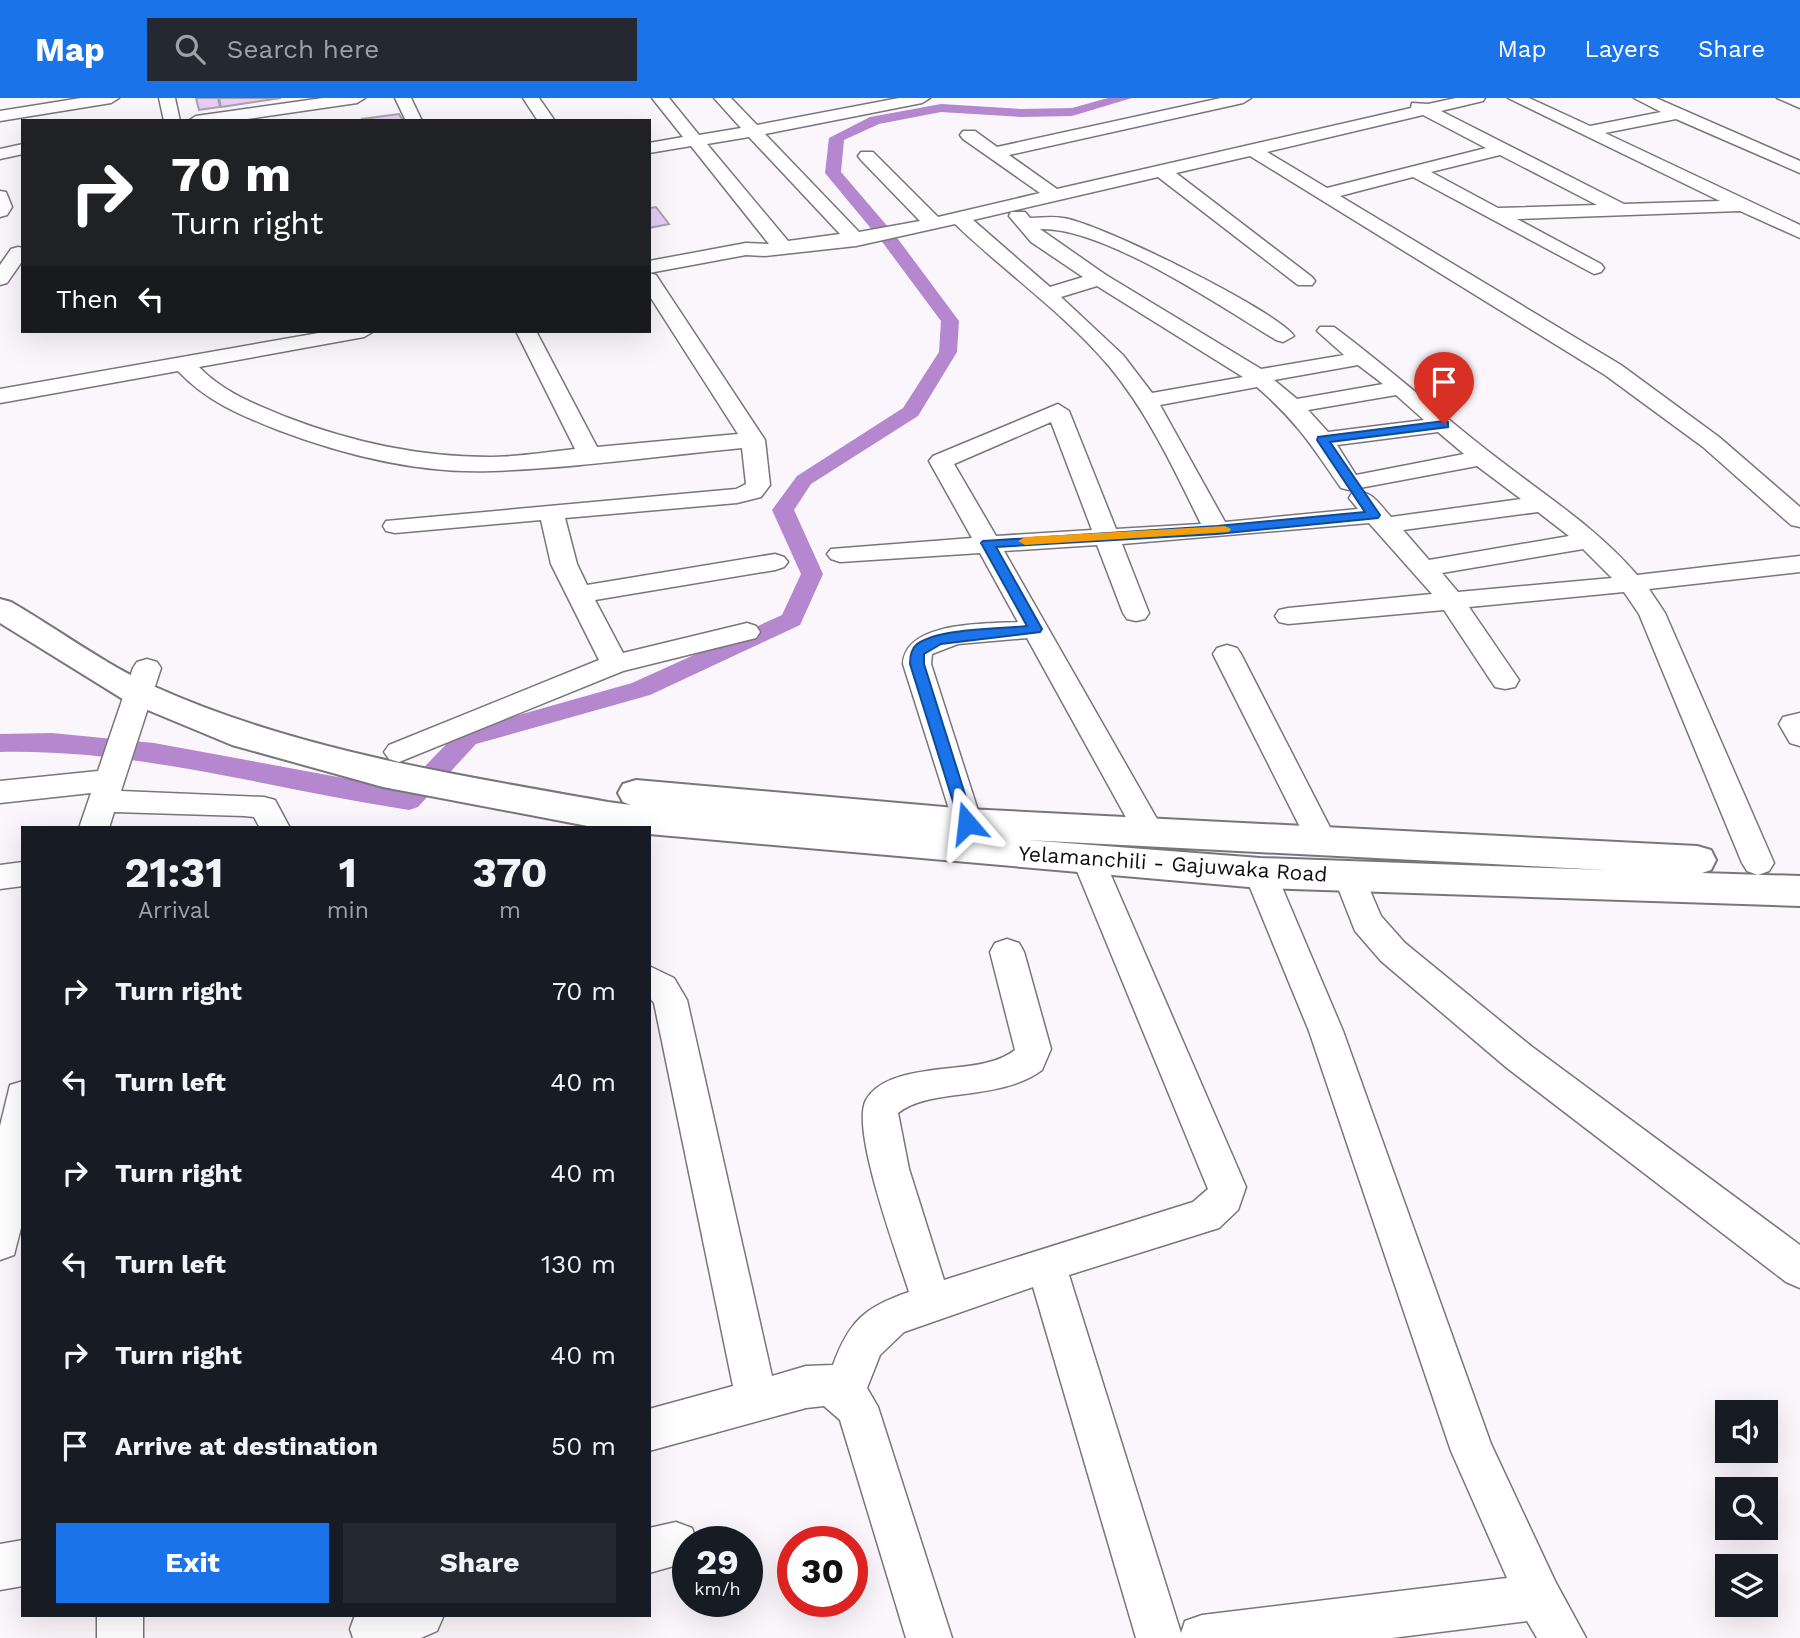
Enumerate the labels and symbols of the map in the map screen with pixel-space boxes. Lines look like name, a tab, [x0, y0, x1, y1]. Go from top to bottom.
pin	[1414, 352, 1474, 424]
position arrow	[930, 786, 1004, 860]
street label: Yelamanchili - Gajuwaka Road	[1018, 840, 1328, 887]
speed limit sign: 30	[777, 1526, 868, 1617]

